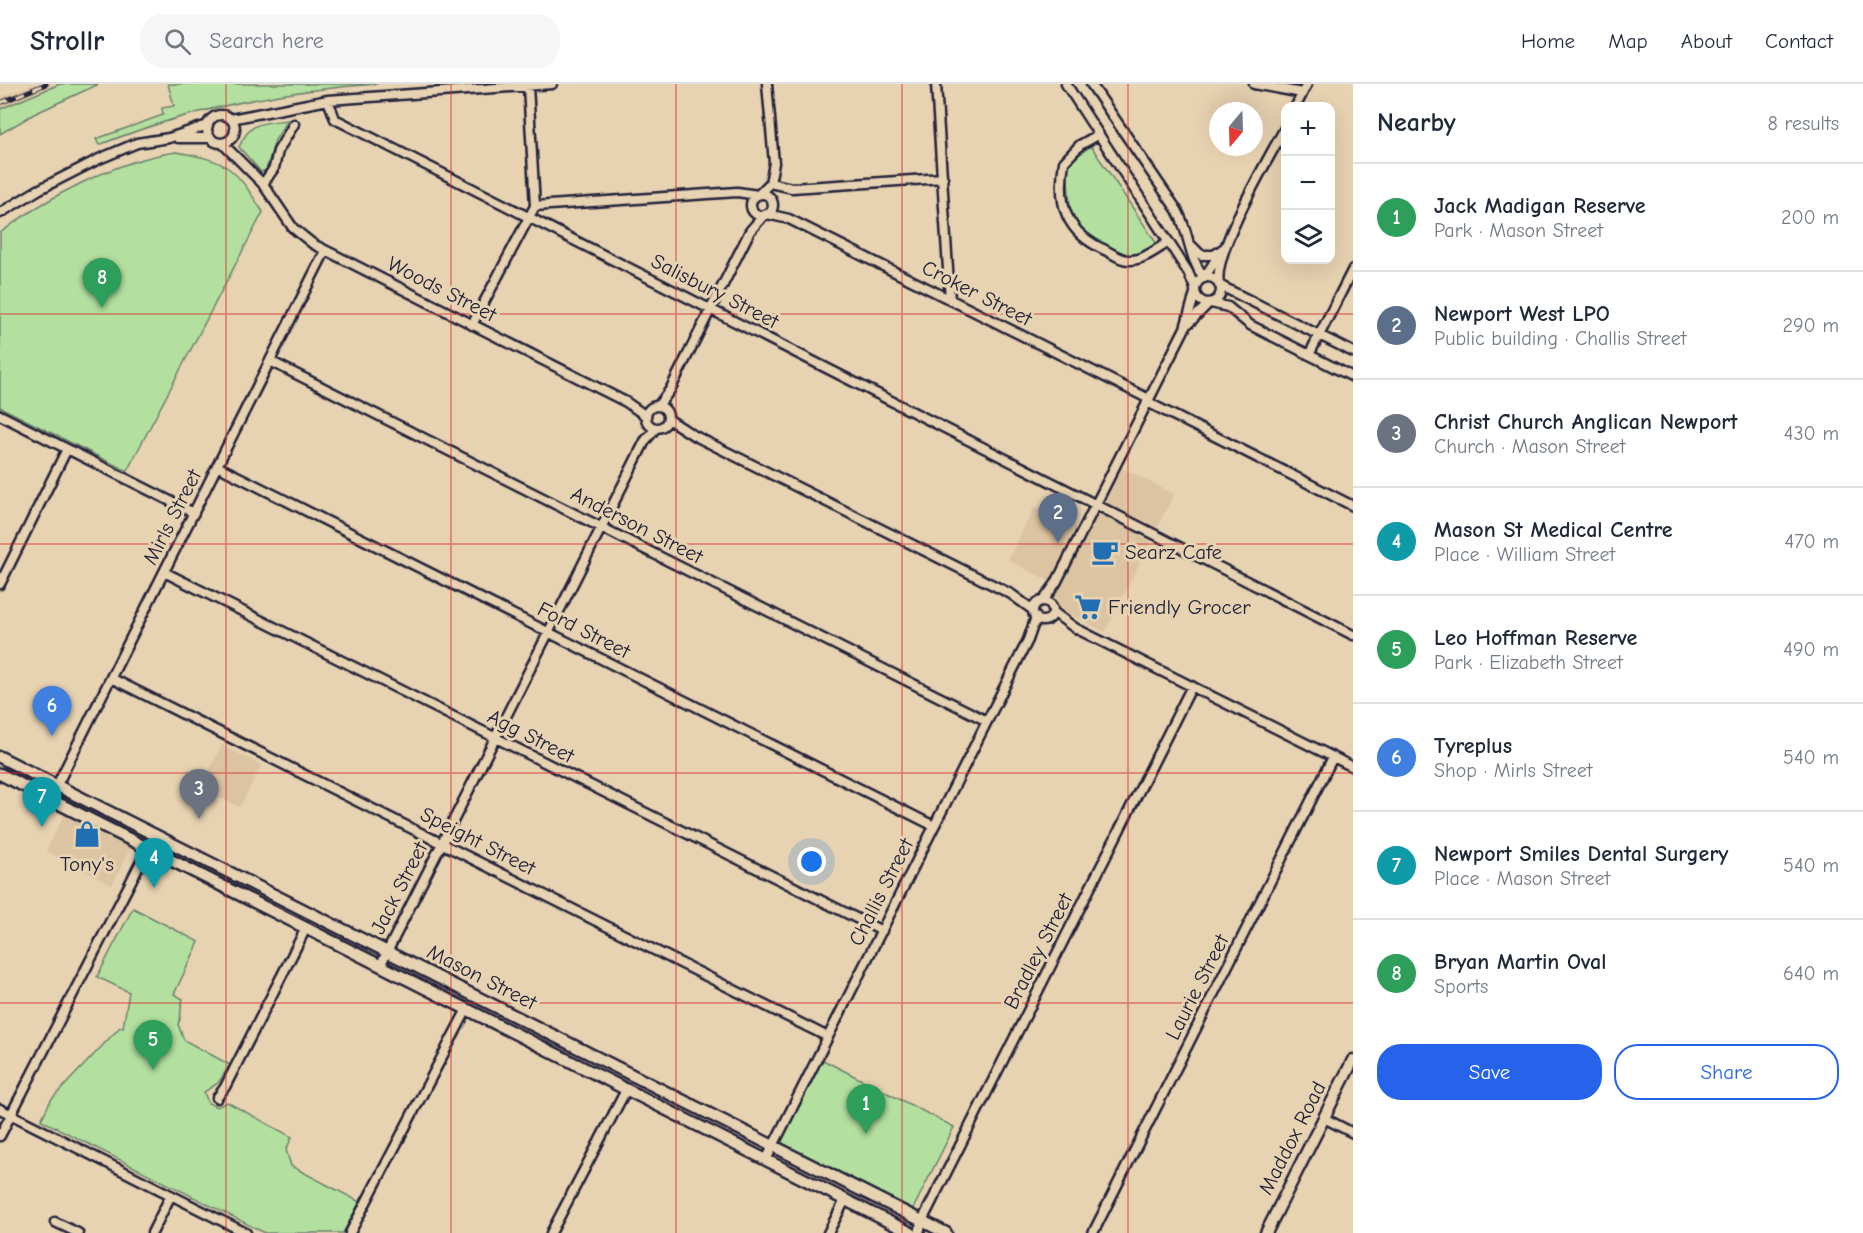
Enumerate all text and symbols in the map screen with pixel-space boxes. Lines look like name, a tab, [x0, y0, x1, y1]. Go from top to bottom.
search box	[140, 14, 560, 68]
text: Strollr	[30, 25, 104, 57]
icon: search	[161, 25, 194, 58]
text: Search here	[209, 28, 324, 54]
text: Home	[1521, 29, 1575, 53]
text: Map	[1608, 29, 1648, 53]
text: About	[1681, 29, 1732, 53]
text: Contact	[1765, 29, 1833, 53]
north arrow	[1209, 102, 1263, 156]
map controls	[1281, 102, 1335, 264]
button: +	[1281, 102, 1335, 156]
text: Nearby	[1377, 108, 1456, 138]
text: 8 results	[1767, 112, 1839, 135]
button: −	[1281, 156, 1335, 210]
text: Jack Madigan Reserve	[1434, 193, 1646, 219]
text: 1	[1393, 206, 1400, 229]
text: 200 m	[1781, 206, 1839, 229]
button: layers	[1281, 210, 1335, 264]
text: Park · Mason Street	[1434, 219, 1603, 242]
street label: Salisbury Street	[647, 249, 784, 334]
street label: Woods Street	[384, 251, 501, 327]
street label: Croker Street	[918, 255, 1037, 331]
pin: 8	[82, 258, 122, 308]
text: Newport West LPO	[1434, 301, 1610, 327]
text: 2	[1392, 314, 1401, 337]
text: 290 m	[1783, 314, 1839, 337]
text: Public building · Challis Street	[1434, 327, 1687, 350]
text: Christ Church Anglican Newport	[1434, 409, 1737, 435]
text: 3	[1392, 422, 1401, 445]
text: 430 m	[1784, 422, 1839, 445]
text: Church · Mason Street	[1434, 435, 1626, 458]
street label: Mirls Street	[138, 464, 207, 569]
street label: Anderson Street	[567, 481, 708, 569]
pin: 2	[1038, 494, 1078, 543]
text: Mason St Medical Centre	[1434, 517, 1673, 543]
text: 4	[1392, 530, 1401, 553]
text: 470 m	[1784, 530, 1839, 553]
cafe icon: Searz Cafe	[1090, 537, 1120, 567]
place label: Searz Cafe	[1125, 540, 1222, 564]
text: Place · William Street	[1434, 543, 1615, 566]
supermarket icon: Friendly Grocer	[1073, 592, 1103, 622]
place label: Friendly Grocer	[1108, 595, 1251, 619]
street label: Ford Street	[534, 597, 635, 664]
text: Leo Hoffman Reserve	[1434, 625, 1637, 651]
text: 5	[1391, 638, 1402, 661]
text: 490 m	[1783, 638, 1839, 661]
text: Park · Elizabeth Street	[1434, 651, 1623, 674]
pin: 6	[32, 686, 72, 736]
street label: Agg Street	[484, 704, 579, 768]
text: Tyreplus	[1434, 733, 1512, 759]
text: 6	[1391, 746, 1402, 769]
text: 540 m	[1783, 746, 1839, 769]
text: Shop · Mirls Street	[1434, 759, 1593, 782]
pin: 3	[180, 770, 218, 819]
pin: 7	[22, 778, 62, 827]
street label: Speight Street	[416, 802, 540, 881]
shop icon: Tony's	[72, 819, 102, 849]
street label: Challis Street	[844, 833, 919, 950]
street label: Jack Street	[366, 837, 433, 938]
pin: 4	[134, 838, 174, 888]
text: Newport Smiles Dental Surgery	[1434, 841, 1728, 867]
your location	[797, 847, 826, 876]
place label: Tony's	[60, 852, 114, 876]
text: 7	[1392, 854, 1401, 877]
text: 540 m	[1783, 854, 1839, 877]
text: Place · Mason Street	[1434, 867, 1610, 890]
street label: Bradley Street	[998, 888, 1078, 1013]
street label: Laurie Street	[1160, 929, 1234, 1044]
street label: Mason Street	[423, 939, 542, 1015]
text: Bryan Martin Oval	[1434, 949, 1606, 975]
text: 8	[1391, 962, 1402, 985]
text: 640 m	[1783, 962, 1839, 985]
text: Sports	[1434, 975, 1488, 998]
pin: 5	[134, 1020, 172, 1070]
button: Save	[1377, 1044, 1602, 1100]
button: Share	[1614, 1044, 1839, 1100]
street label: Maddox Road	[1253, 1077, 1331, 1199]
pin: 1	[846, 1084, 886, 1134]

